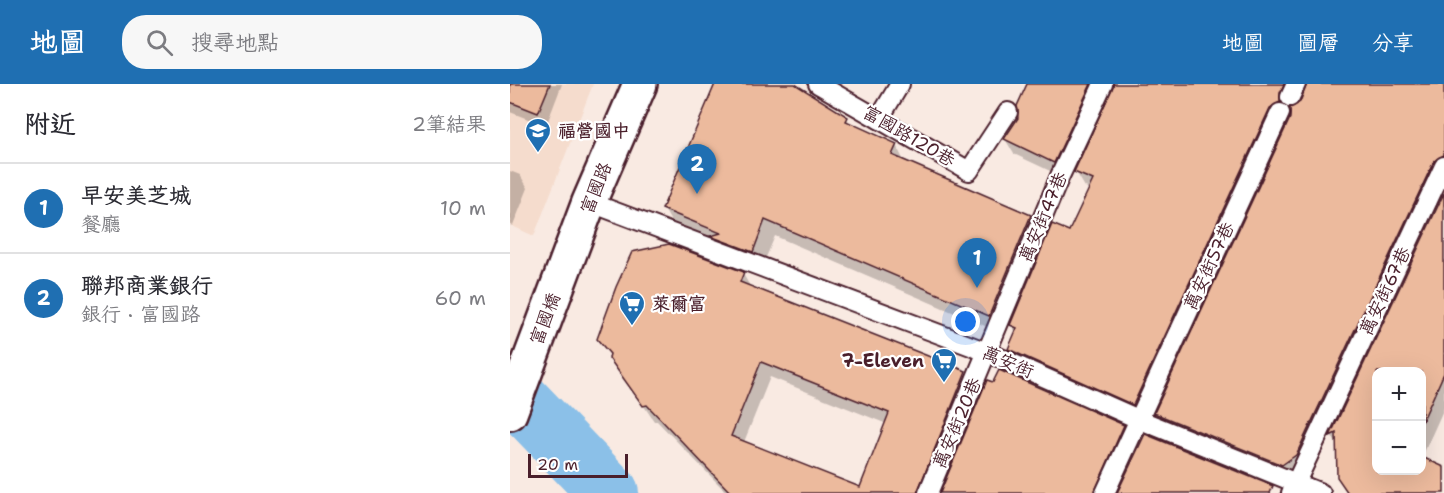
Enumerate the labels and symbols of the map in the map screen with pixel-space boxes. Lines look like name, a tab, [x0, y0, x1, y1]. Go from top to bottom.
street label: 富國路120巷	[858, 100, 960, 172]
school or university icon: 福營國中	[523, 116, 553, 154]
place label: 福營國中	[558, 119, 630, 143]
pin: 2	[678, 144, 717, 194]
street label: 富國路	[575, 158, 617, 218]
street label: 萬安街47巷	[1013, 168, 1073, 266]
street label: 萬安街57巷	[1178, 218, 1240, 314]
pin: 1	[958, 238, 996, 288]
street label: 萬安街67巷	[1354, 243, 1416, 339]
street label: 富國橋	[524, 289, 566, 349]
supermarket icon: 萊爾富	[617, 289, 647, 327]
place label: 萊爾富	[652, 292, 706, 316]
your location	[951, 307, 980, 336]
street label: 萬安街	[978, 340, 1038, 384]
supermarket icon: 7-Eleven	[929, 346, 959, 384]
place label: 7-Eleven	[842, 349, 924, 373]
street label: 萬安街20巷	[927, 374, 987, 472]
scale bar	[528, 451, 628, 478]

